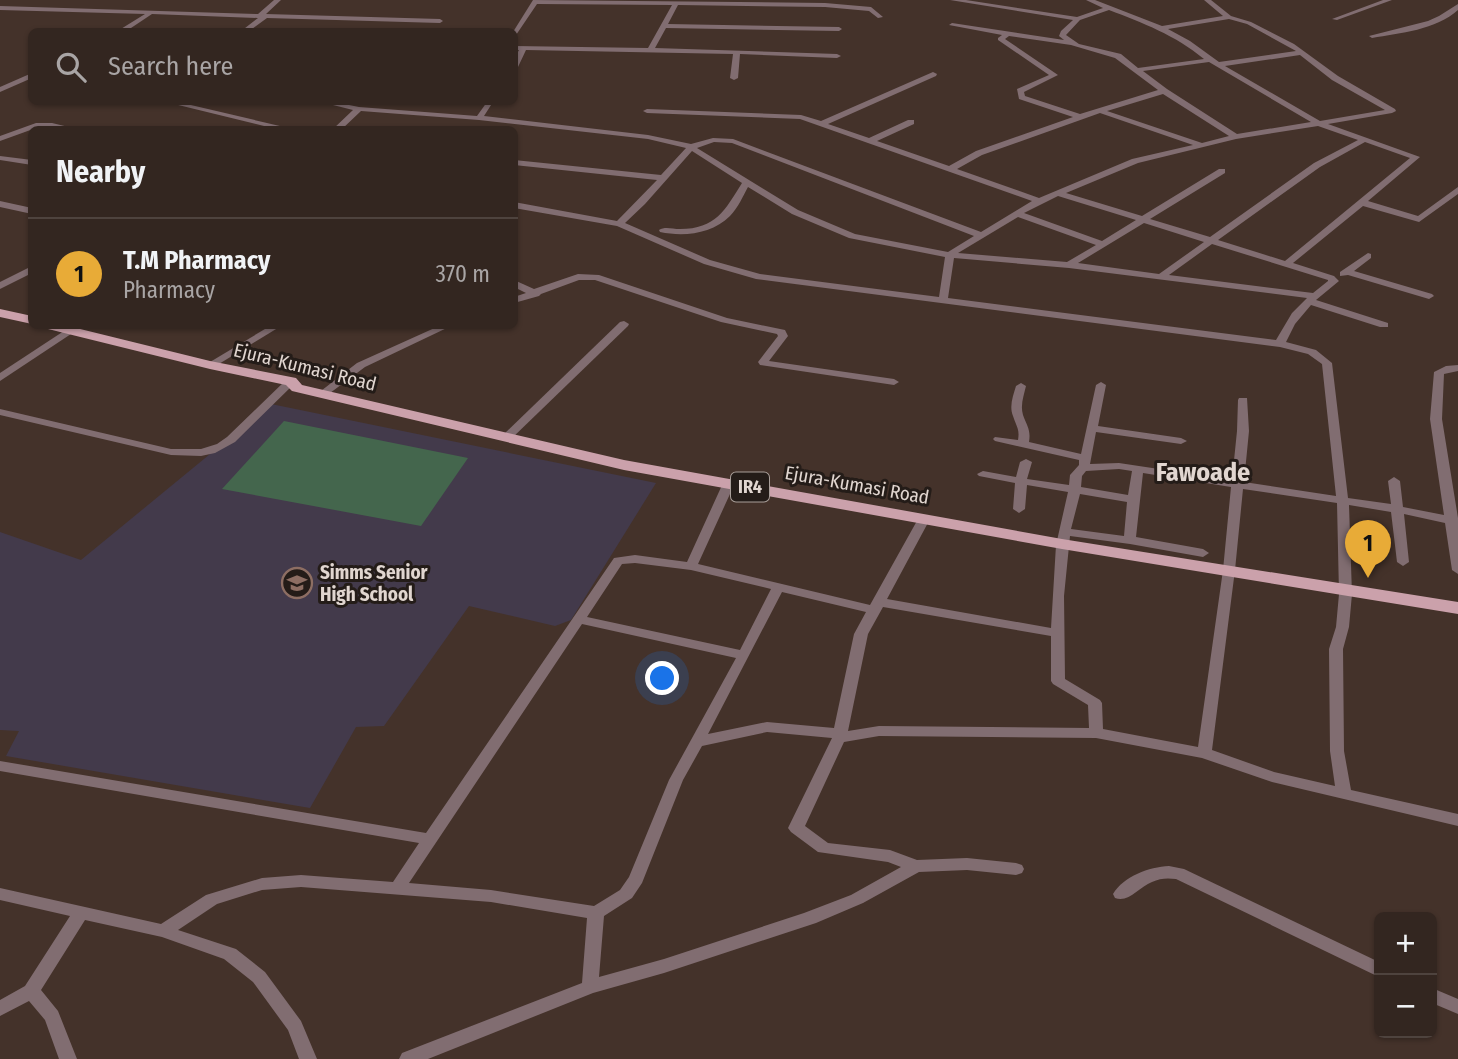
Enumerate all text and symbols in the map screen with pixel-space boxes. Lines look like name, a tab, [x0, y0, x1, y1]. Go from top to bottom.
search box	[28, 28, 518, 105]
icon: search	[52, 48, 90, 86]
text: Search here	[108, 51, 233, 82]
text: Nearby	[56, 154, 145, 190]
text: T.M Pharmacy	[123, 245, 270, 276]
text: 1	[74, 260, 84, 288]
text: 370 m	[436, 260, 490, 288]
text: Pharmacy	[123, 276, 215, 304]
street label: Ejura-Kumasi Road	[231, 338, 379, 396]
district label: Fawoade	[1156, 457, 1250, 488]
street label: Ejura-Kumasi Road	[783, 461, 931, 509]
road number: IR4	[731, 472, 769, 502]
pin: 1	[1345, 520, 1391, 578]
place label: Simms Senior High School	[320, 561, 429, 606]
school or university icon: Simms Senior High School	[280, 566, 314, 600]
your location	[645, 661, 679, 695]
map controls	[1374, 912, 1437, 1038]
button: +	[1374, 912, 1437, 975]
button: −	[1374, 975, 1437, 1038]

